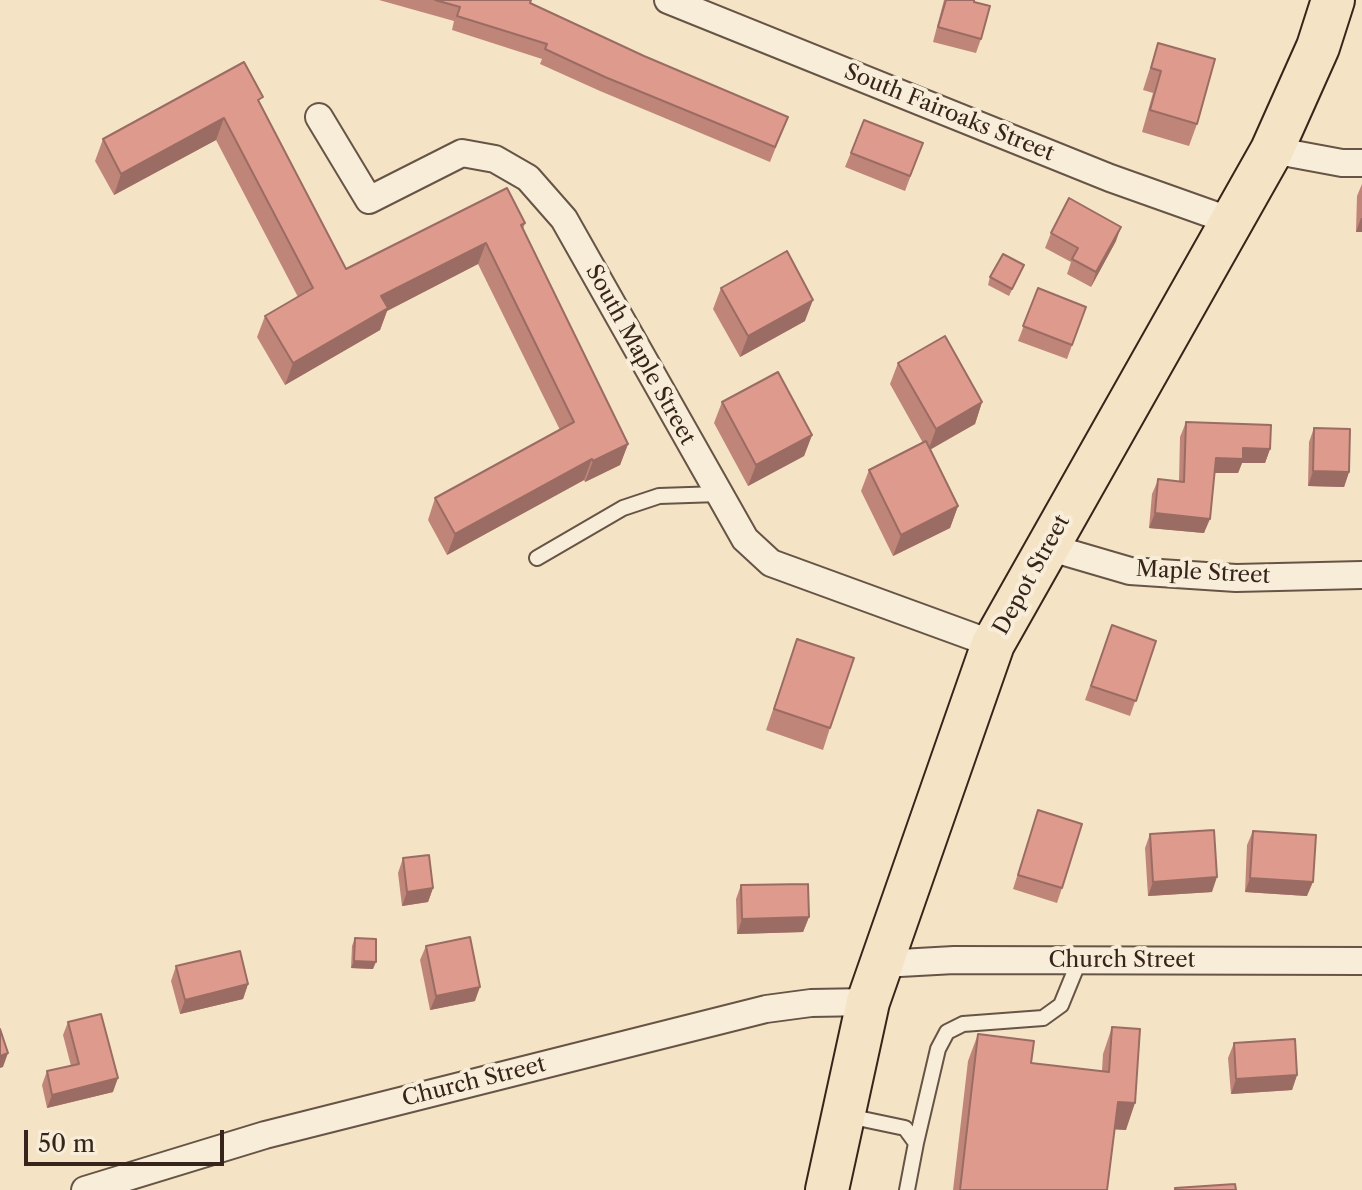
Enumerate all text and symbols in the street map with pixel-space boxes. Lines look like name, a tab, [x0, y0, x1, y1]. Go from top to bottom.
street label: South Fairoaks Street	[840, 59, 1058, 167]
street label: South Maple Street	[580, 260, 700, 450]
street label: Depot Street	[988, 510, 1076, 640]
street label: Maple Street	[1135, 556, 1271, 590]
street label: Church Street	[1049, 948, 1195, 974]
street label: Church Street	[400, 1051, 548, 1113]
scale bar	[28, 1114, 228, 1164]
text: 50 m	[38, 1129, 95, 1158]

